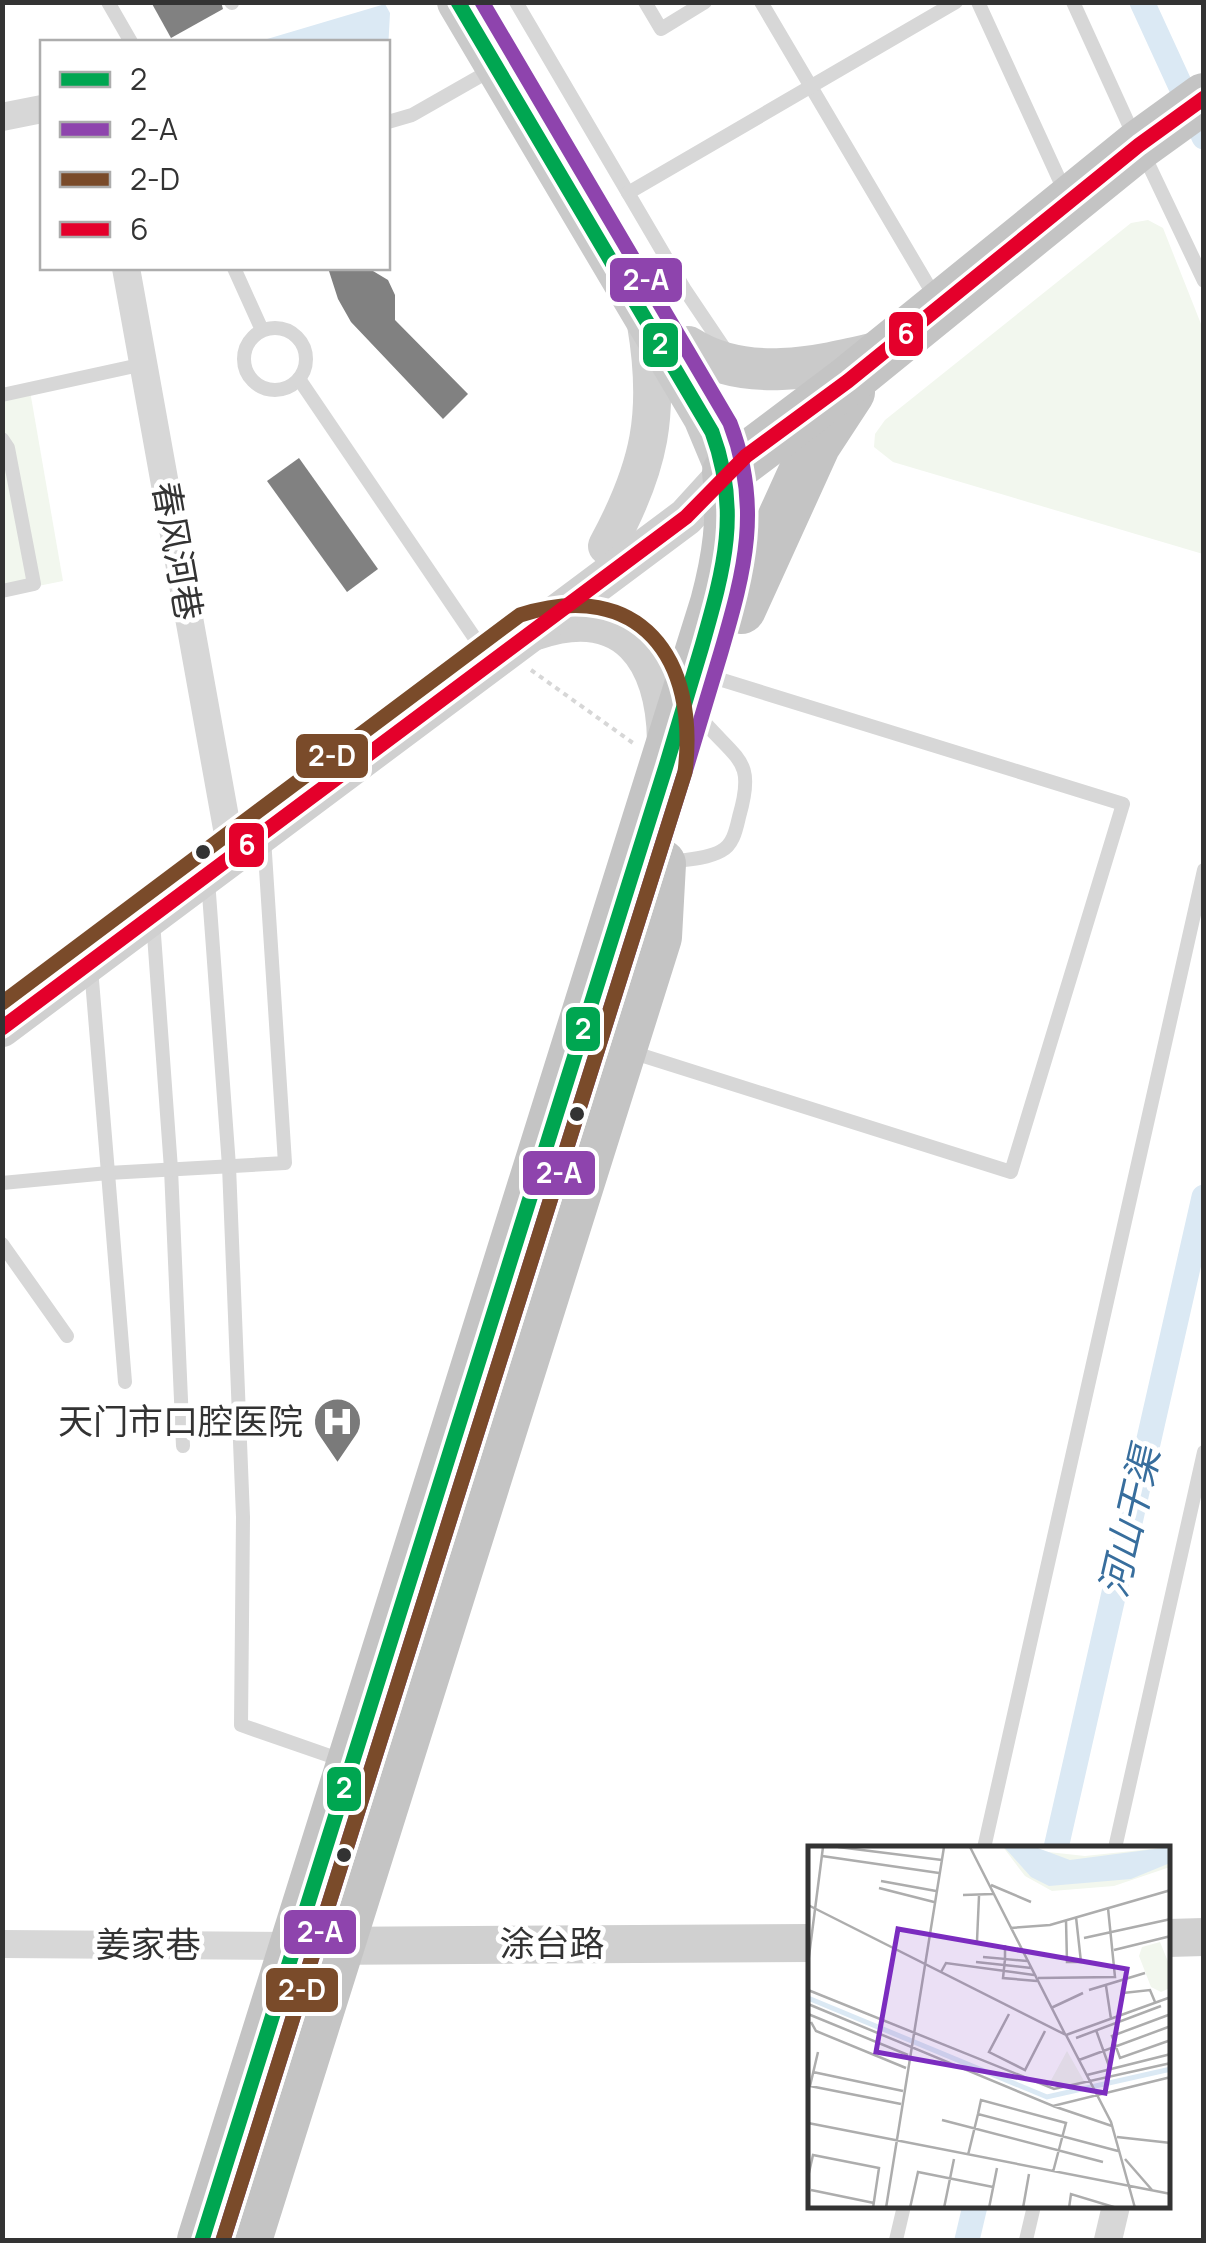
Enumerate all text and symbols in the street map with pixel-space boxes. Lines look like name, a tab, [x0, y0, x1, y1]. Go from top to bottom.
legend	[40, 40, 390, 270]
text: 2	[130, 58, 147, 99]
text: 2-A	[130, 108, 178, 149]
text: 2-D	[130, 158, 180, 199]
text: 6	[130, 208, 149, 249]
line badge: 2-A	[608, 256, 684, 304]
text: 2-A	[623, 260, 670, 298]
line badge: 6	[887, 310, 925, 358]
text: 6	[897, 314, 915, 352]
line badge: 2	[641, 321, 680, 369]
text: 2	[652, 324, 668, 362]
street label: 春风河巷	[142, 478, 214, 624]
line badge: 2-D	[294, 732, 370, 780]
text: 2-D	[308, 736, 356, 774]
line badge: 6	[227, 821, 266, 869]
text: 6	[238, 825, 256, 863]
unlabelled marker	[193, 842, 213, 862]
line badge: 2	[564, 1005, 602, 1053]
text: 2	[575, 1009, 591, 1047]
unlabelled marker	[567, 1104, 587, 1124]
line badge: 2-A	[521, 1149, 597, 1197]
text: 2-A	[536, 1153, 583, 1191]
hospital icon: 天门市口腔医院	[312, 1396, 364, 1464]
place label: 天门市口腔医院	[58, 1397, 303, 1445]
water label: 河山干渠	[1086, 1437, 1172, 1601]
line badge: 2	[325, 1765, 363, 1813]
text: 2	[336, 1768, 352, 1806]
unlabelled marker	[334, 1845, 354, 1865]
inset map	[808, 1846, 1171, 2208]
line badge: 2-A	[282, 1908, 358, 1956]
text: 2-A	[297, 1912, 344, 1950]
street label: 涂台路	[499, 1919, 605, 1967]
street label: 姜家巷	[95, 1920, 201, 1968]
line badge: 2-D	[264, 1966, 340, 2014]
text: 2-D	[278, 1970, 326, 2008]

